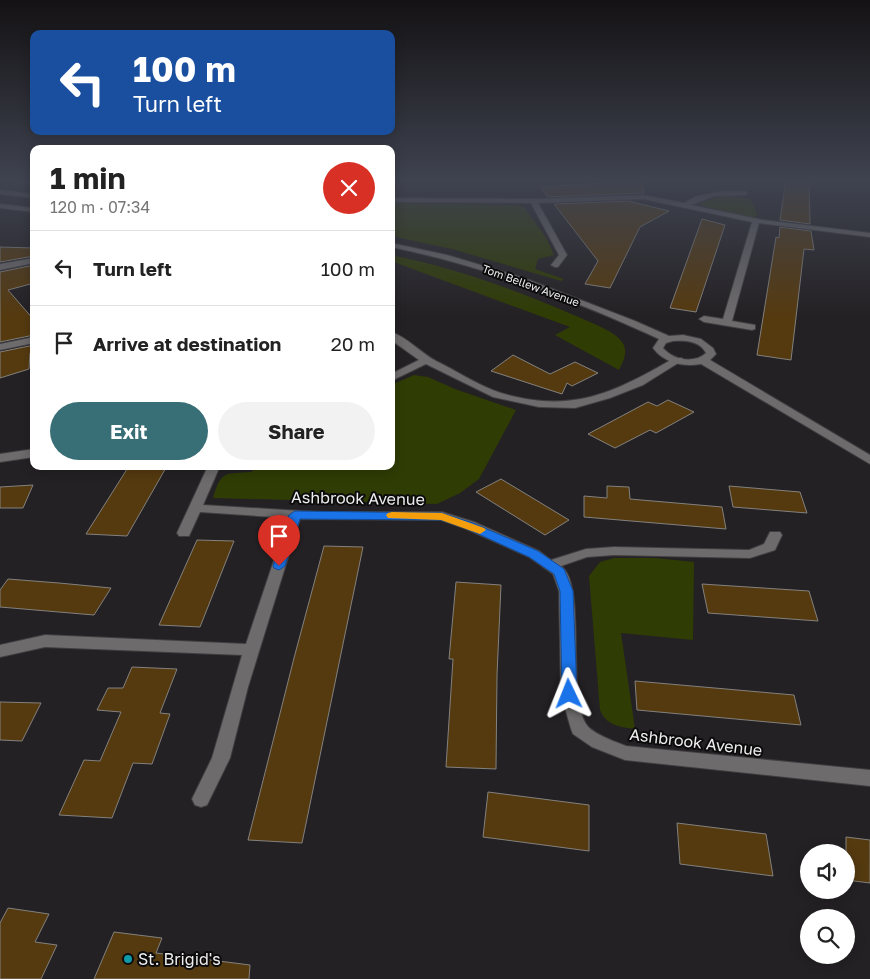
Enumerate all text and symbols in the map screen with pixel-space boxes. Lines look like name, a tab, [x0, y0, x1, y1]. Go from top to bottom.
text: 100 m	[133, 48, 236, 90]
icon: left	[50, 50, 115, 115]
text: Turn left	[133, 90, 222, 117]
text: 1 min	[50, 160, 126, 196]
button: close	[323, 162, 375, 214]
text: 120 m · 07:34	[50, 197, 150, 217]
icon: left	[50, 254, 78, 282]
text: Turn left	[93, 257, 172, 280]
text: 100 m	[321, 257, 375, 280]
street label: Tom Bellew Avenue	[481, 261, 581, 309]
icon: arrive	[50, 329, 78, 357]
text: Arrive at destination	[93, 332, 281, 355]
text: 20 m	[331, 332, 375, 355]
button: Exit	[50, 402, 208, 460]
button: Share	[218, 402, 375, 460]
street label: Ashbrook Avenue	[291, 487, 425, 509]
pin	[258, 515, 300, 566]
icon: arrive	[265, 522, 293, 550]
position arrow	[542, 667, 594, 719]
street label: Ashbrook Avenue	[628, 724, 764, 760]
map controls	[800, 844, 855, 964]
button: sound	[800, 844, 855, 899]
button: search	[800, 909, 855, 964]
place label: St. Brigid's	[138, 949, 221, 969]
marker: St. Brigid's	[122, 953, 134, 965]

